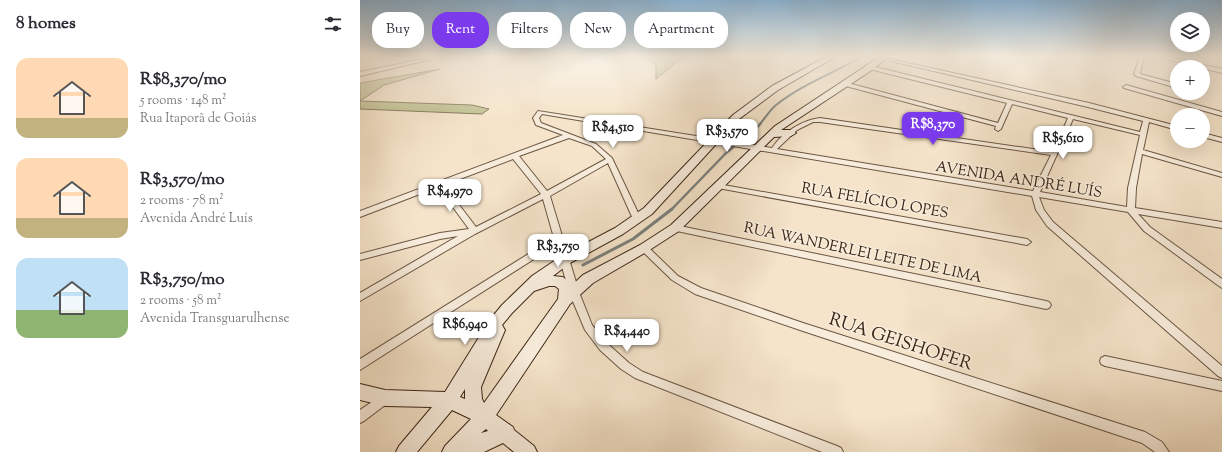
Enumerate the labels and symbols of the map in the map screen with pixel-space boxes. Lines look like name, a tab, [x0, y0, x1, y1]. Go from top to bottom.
pin: R$8,370	[896, 112, 970, 146]
pin: R$4,510	[576, 115, 650, 149]
pin: R$3,570	[690, 119, 764, 153]
pin: R$5,610	[1026, 126, 1100, 160]
street label: AVENIDA ANDRÉ LUÍS	[934, 156, 1104, 204]
street label: RUA FELÍCIO LOPES	[799, 177, 950, 225]
pin: R$4,970	[413, 179, 487, 213]
street label: RUA WANDERLEI LEITE DE LIMA	[742, 218, 984, 289]
pin: R$3,750	[521, 234, 595, 268]
street label: RUA GEISHOFER	[825, 307, 976, 378]
pin: R$6,940	[428, 312, 502, 346]
pin: R$4,440	[590, 319, 664, 353]

